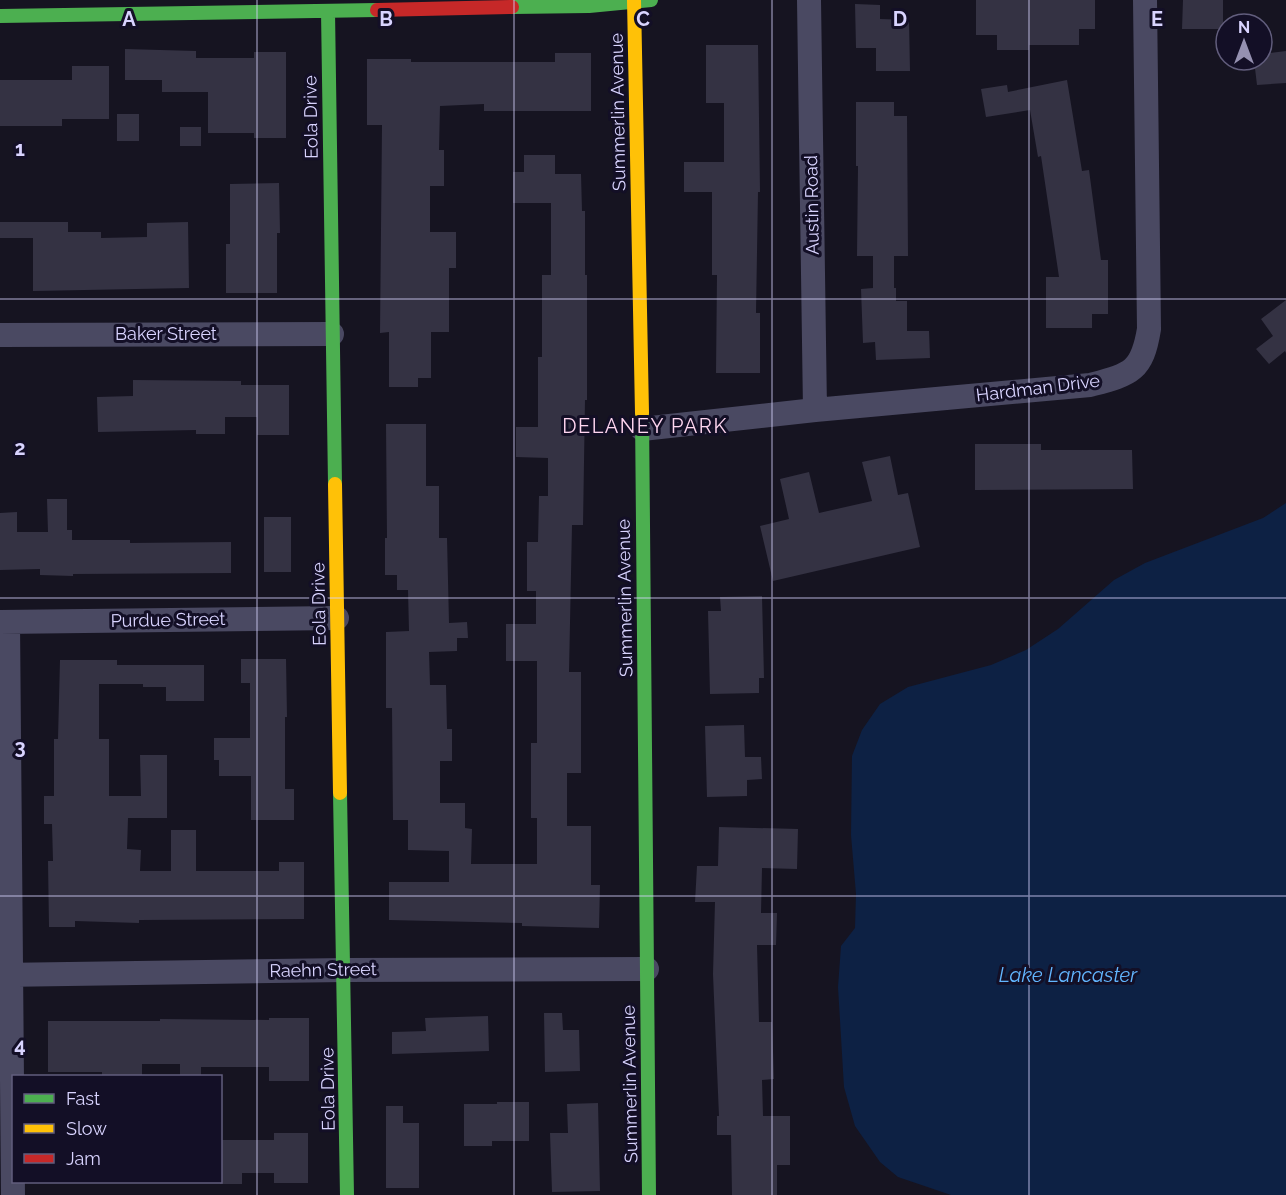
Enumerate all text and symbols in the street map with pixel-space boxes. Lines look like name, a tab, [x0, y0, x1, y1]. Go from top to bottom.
text: A	[122, 7, 136, 31]
text: B	[379, 7, 393, 31]
text: C	[636, 7, 650, 31]
text: D	[893, 7, 907, 31]
text: E	[1151, 7, 1163, 31]
north arrow	[1214, 12, 1274, 72]
text: N	[1238, 18, 1250, 37]
street label: Summerlin Avenue	[606, 32, 629, 191]
street label: Eola Drive	[299, 75, 322, 159]
text: 1	[15, 137, 25, 161]
street label: Austin Road	[800, 155, 823, 255]
street label: Baker Street	[115, 323, 217, 344]
street label: Hardman Drive	[975, 369, 1102, 406]
district label: DELANEY PARK	[562, 414, 728, 438]
text: 2	[14, 436, 26, 460]
street label: Summerlin Avenue	[613, 518, 636, 677]
street label: Eola Drive	[307, 562, 330, 646]
street label: Purdue Street	[110, 608, 226, 631]
text: 3	[14, 735, 26, 759]
street label: Raehn Street	[269, 958, 377, 981]
water label: Lake Lancaster	[999, 963, 1138, 987]
street label: Summerlin Avenue	[618, 1004, 641, 1163]
text: 4	[14, 1033, 26, 1057]
street label: Eola Drive	[316, 1047, 339, 1131]
legend	[12, 1075, 222, 1183]
text: Fast	[66, 1088, 100, 1109]
text: Slow	[66, 1118, 107, 1139]
text: Jam	[66, 1148, 101, 1169]

